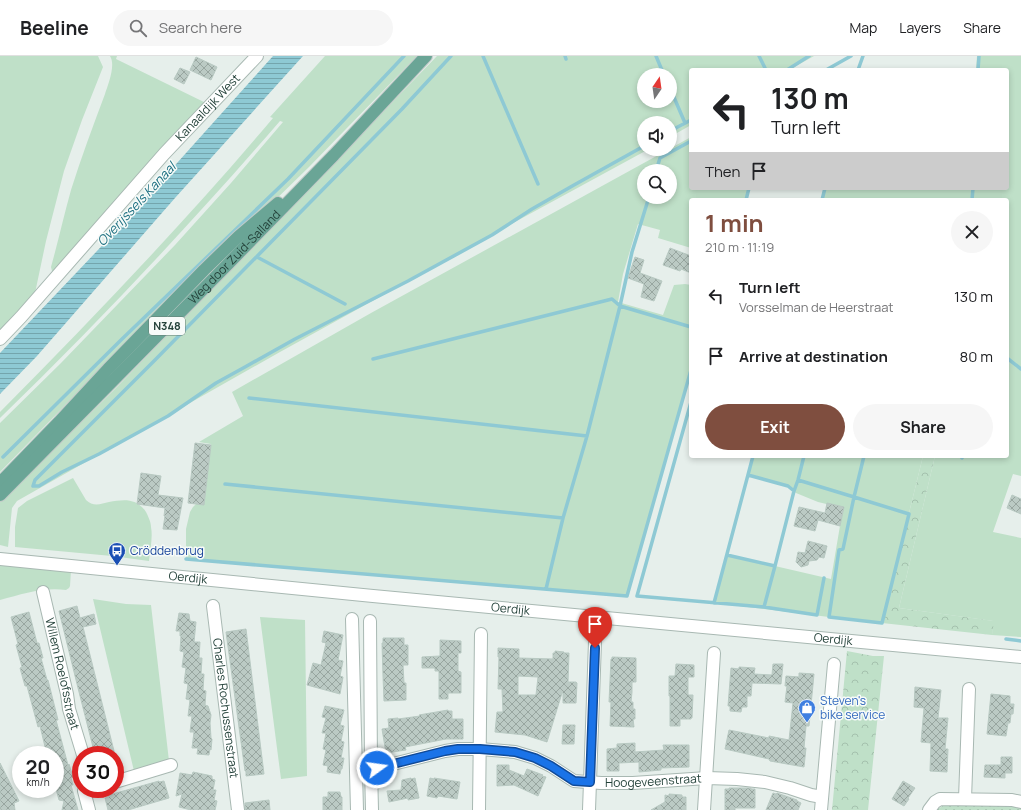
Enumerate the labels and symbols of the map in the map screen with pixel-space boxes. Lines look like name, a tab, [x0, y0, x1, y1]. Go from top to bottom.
north arrow	[637, 68, 677, 108]
street label: Kanaaldijk West	[171, 70, 244, 145]
water label: Overijssels Kanaal	[93, 157, 181, 250]
street label: Weg door Zuid-Salland	[184, 206, 284, 307]
road number: N348	[149, 317, 185, 335]
bus stop icon: Cröddenbrug	[107, 541, 127, 566]
place label: Cröddenbrug	[130, 542, 204, 559]
street label: Oerdijk	[168, 567, 209, 588]
street label: Oerdijk	[490, 598, 532, 619]
pin	[578, 607, 612, 648]
street label: Willem Roelofsstraat	[41, 616, 84, 732]
street label: Oerdijk	[813, 629, 854, 649]
street label: Charles Rochussenstraat	[209, 637, 243, 779]
place label: Steven's bike service	[820, 692, 885, 723]
shop icon: Steven's bike service	[797, 698, 817, 723]
speed limit sign: 30	[72, 746, 124, 798]
position arrow	[356, 747, 398, 789]
street label: Hoogeveenstraat	[605, 769, 702, 791]

